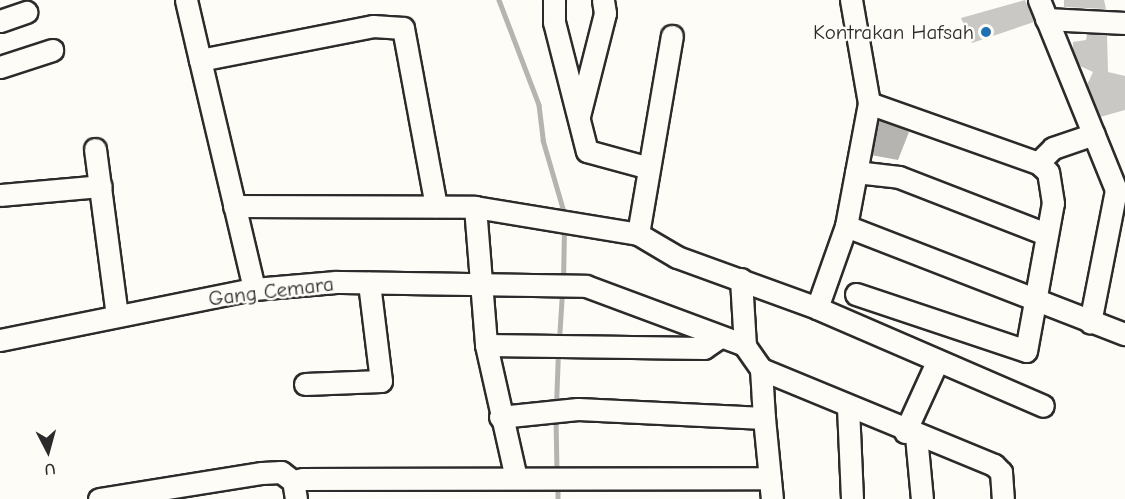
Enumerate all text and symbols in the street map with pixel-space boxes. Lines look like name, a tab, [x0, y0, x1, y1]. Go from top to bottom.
place label: Kontrakan Hafsah	[813, 19, 974, 45]
marker: Kontrakan Hafsah	[979, 25, 993, 39]
street label: Gang Cemara	[207, 271, 335, 311]
north arrow	[18, 421, 78, 481]
text: U	[44, 459, 56, 478]

